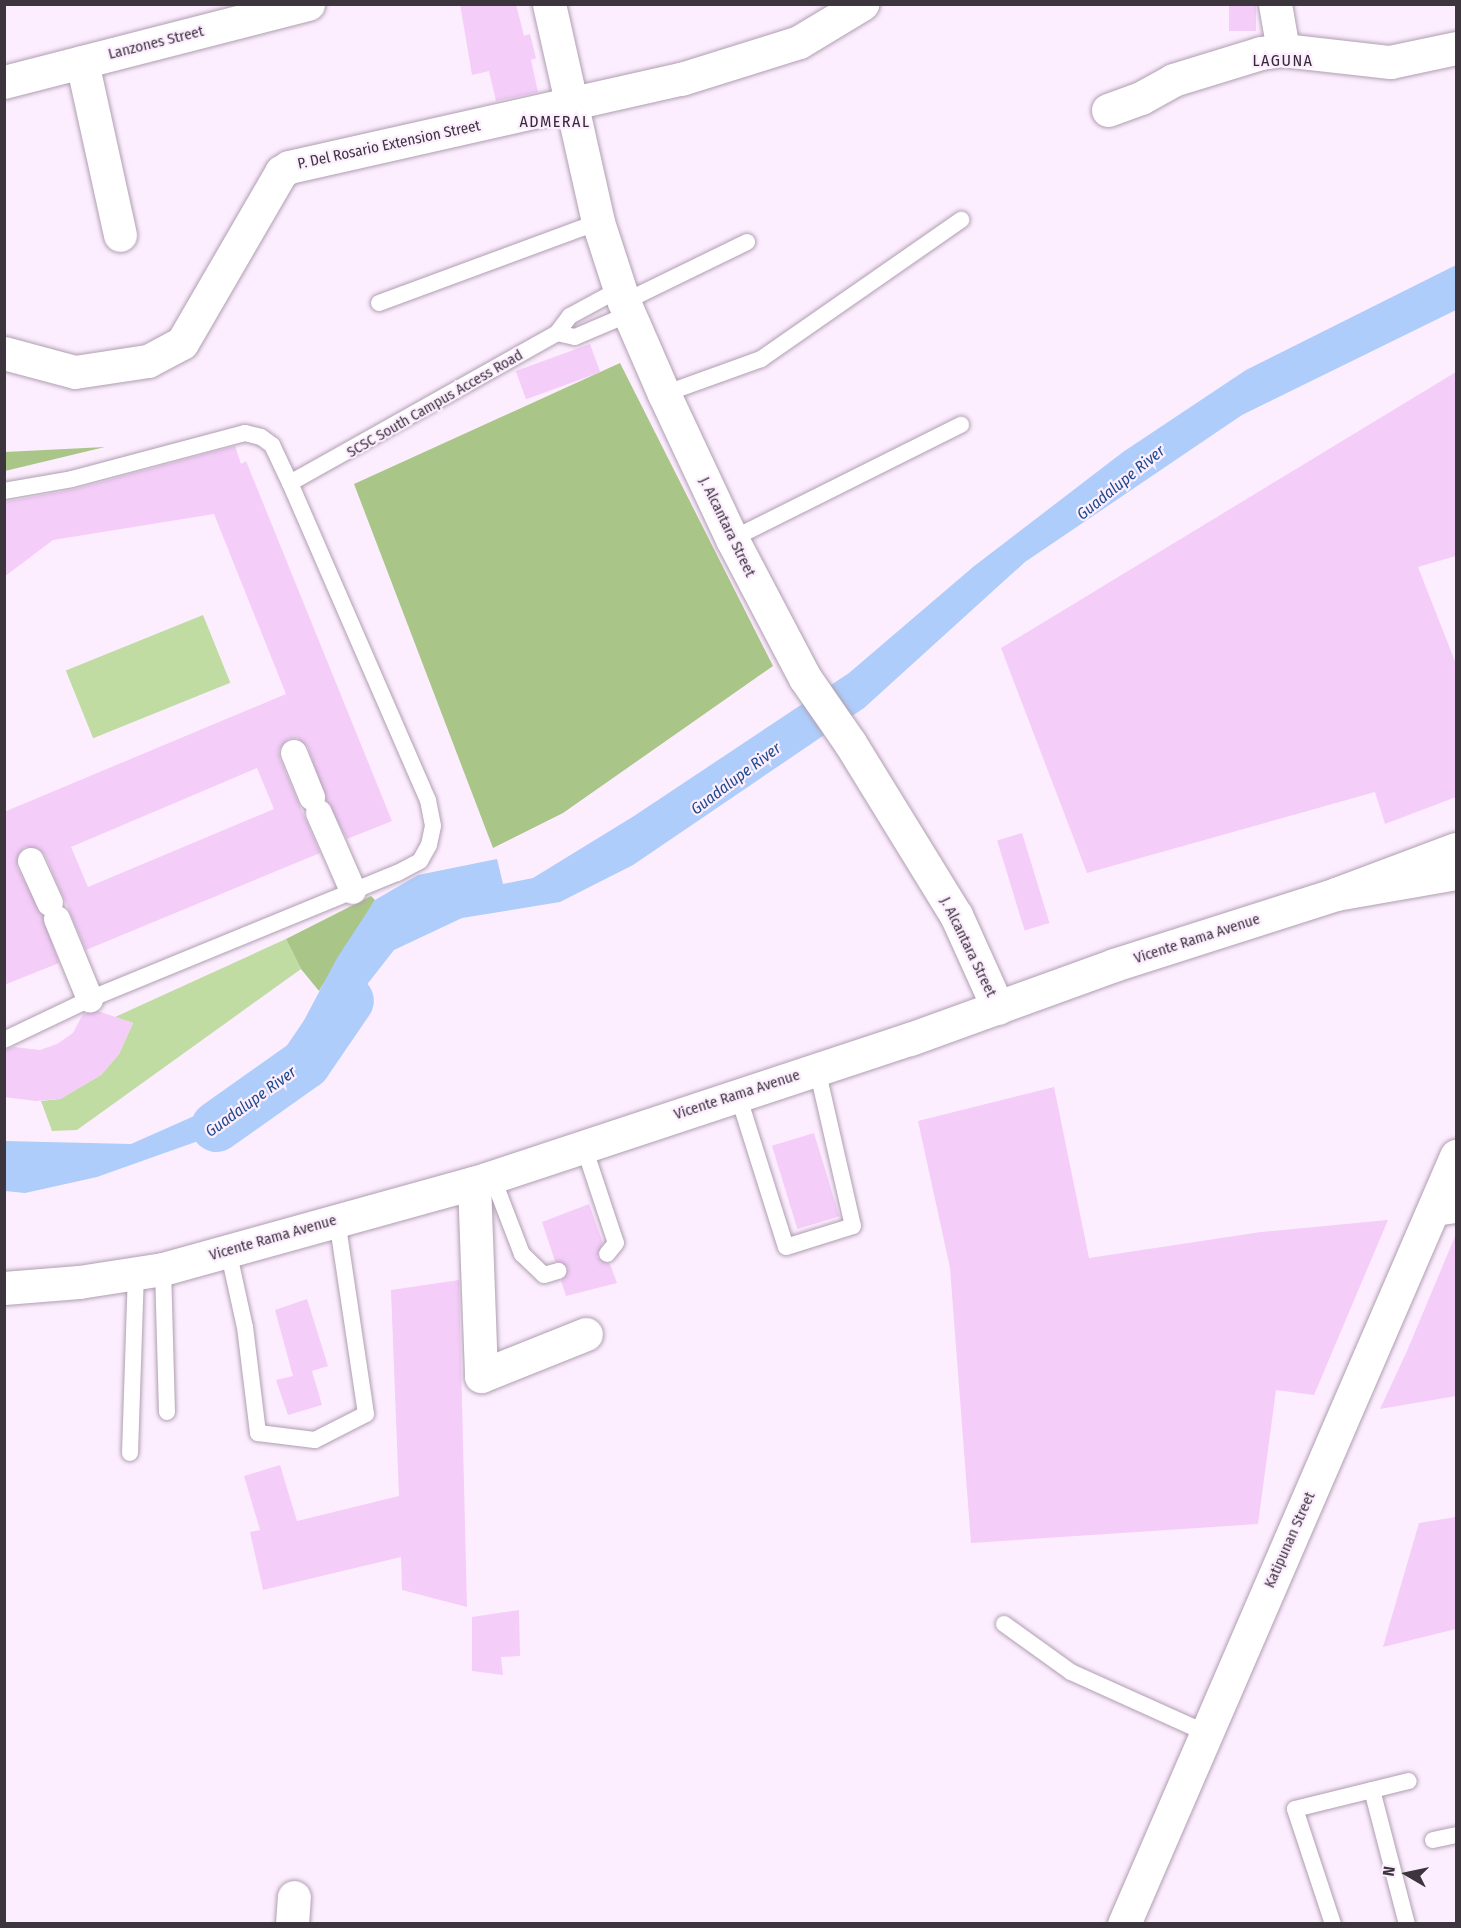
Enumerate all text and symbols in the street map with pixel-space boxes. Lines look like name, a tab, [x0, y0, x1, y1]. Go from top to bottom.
street label: Lanzones Street	[106, 22, 206, 64]
district label: LAGUNA	[1252, 51, 1314, 71]
district label: ADMERAL	[519, 112, 591, 132]
street label: P. Del Rosario Extension Street	[296, 117, 482, 173]
street label: SCSC South Campus Access Road	[344, 346, 526, 462]
water label: Guadalupe River	[1073, 442, 1169, 524]
street label: J. Alcantara Street	[695, 474, 759, 580]
water label: Guadalupe River	[687, 739, 785, 819]
street label: J. Alcantara Street	[936, 894, 1000, 1000]
street label: Vicente Rama Avenue	[1132, 910, 1262, 968]
water label: Guadalupe River	[202, 1063, 300, 1141]
street label: Vicente Rama Avenue	[672, 1066, 802, 1124]
street label: Vicente Rama Avenue	[207, 1211, 339, 1265]
street label: Katipunan Street	[1261, 1489, 1319, 1591]
north arrow	[1377, 1844, 1437, 1904]
text: N	[1379, 1865, 1399, 1877]

